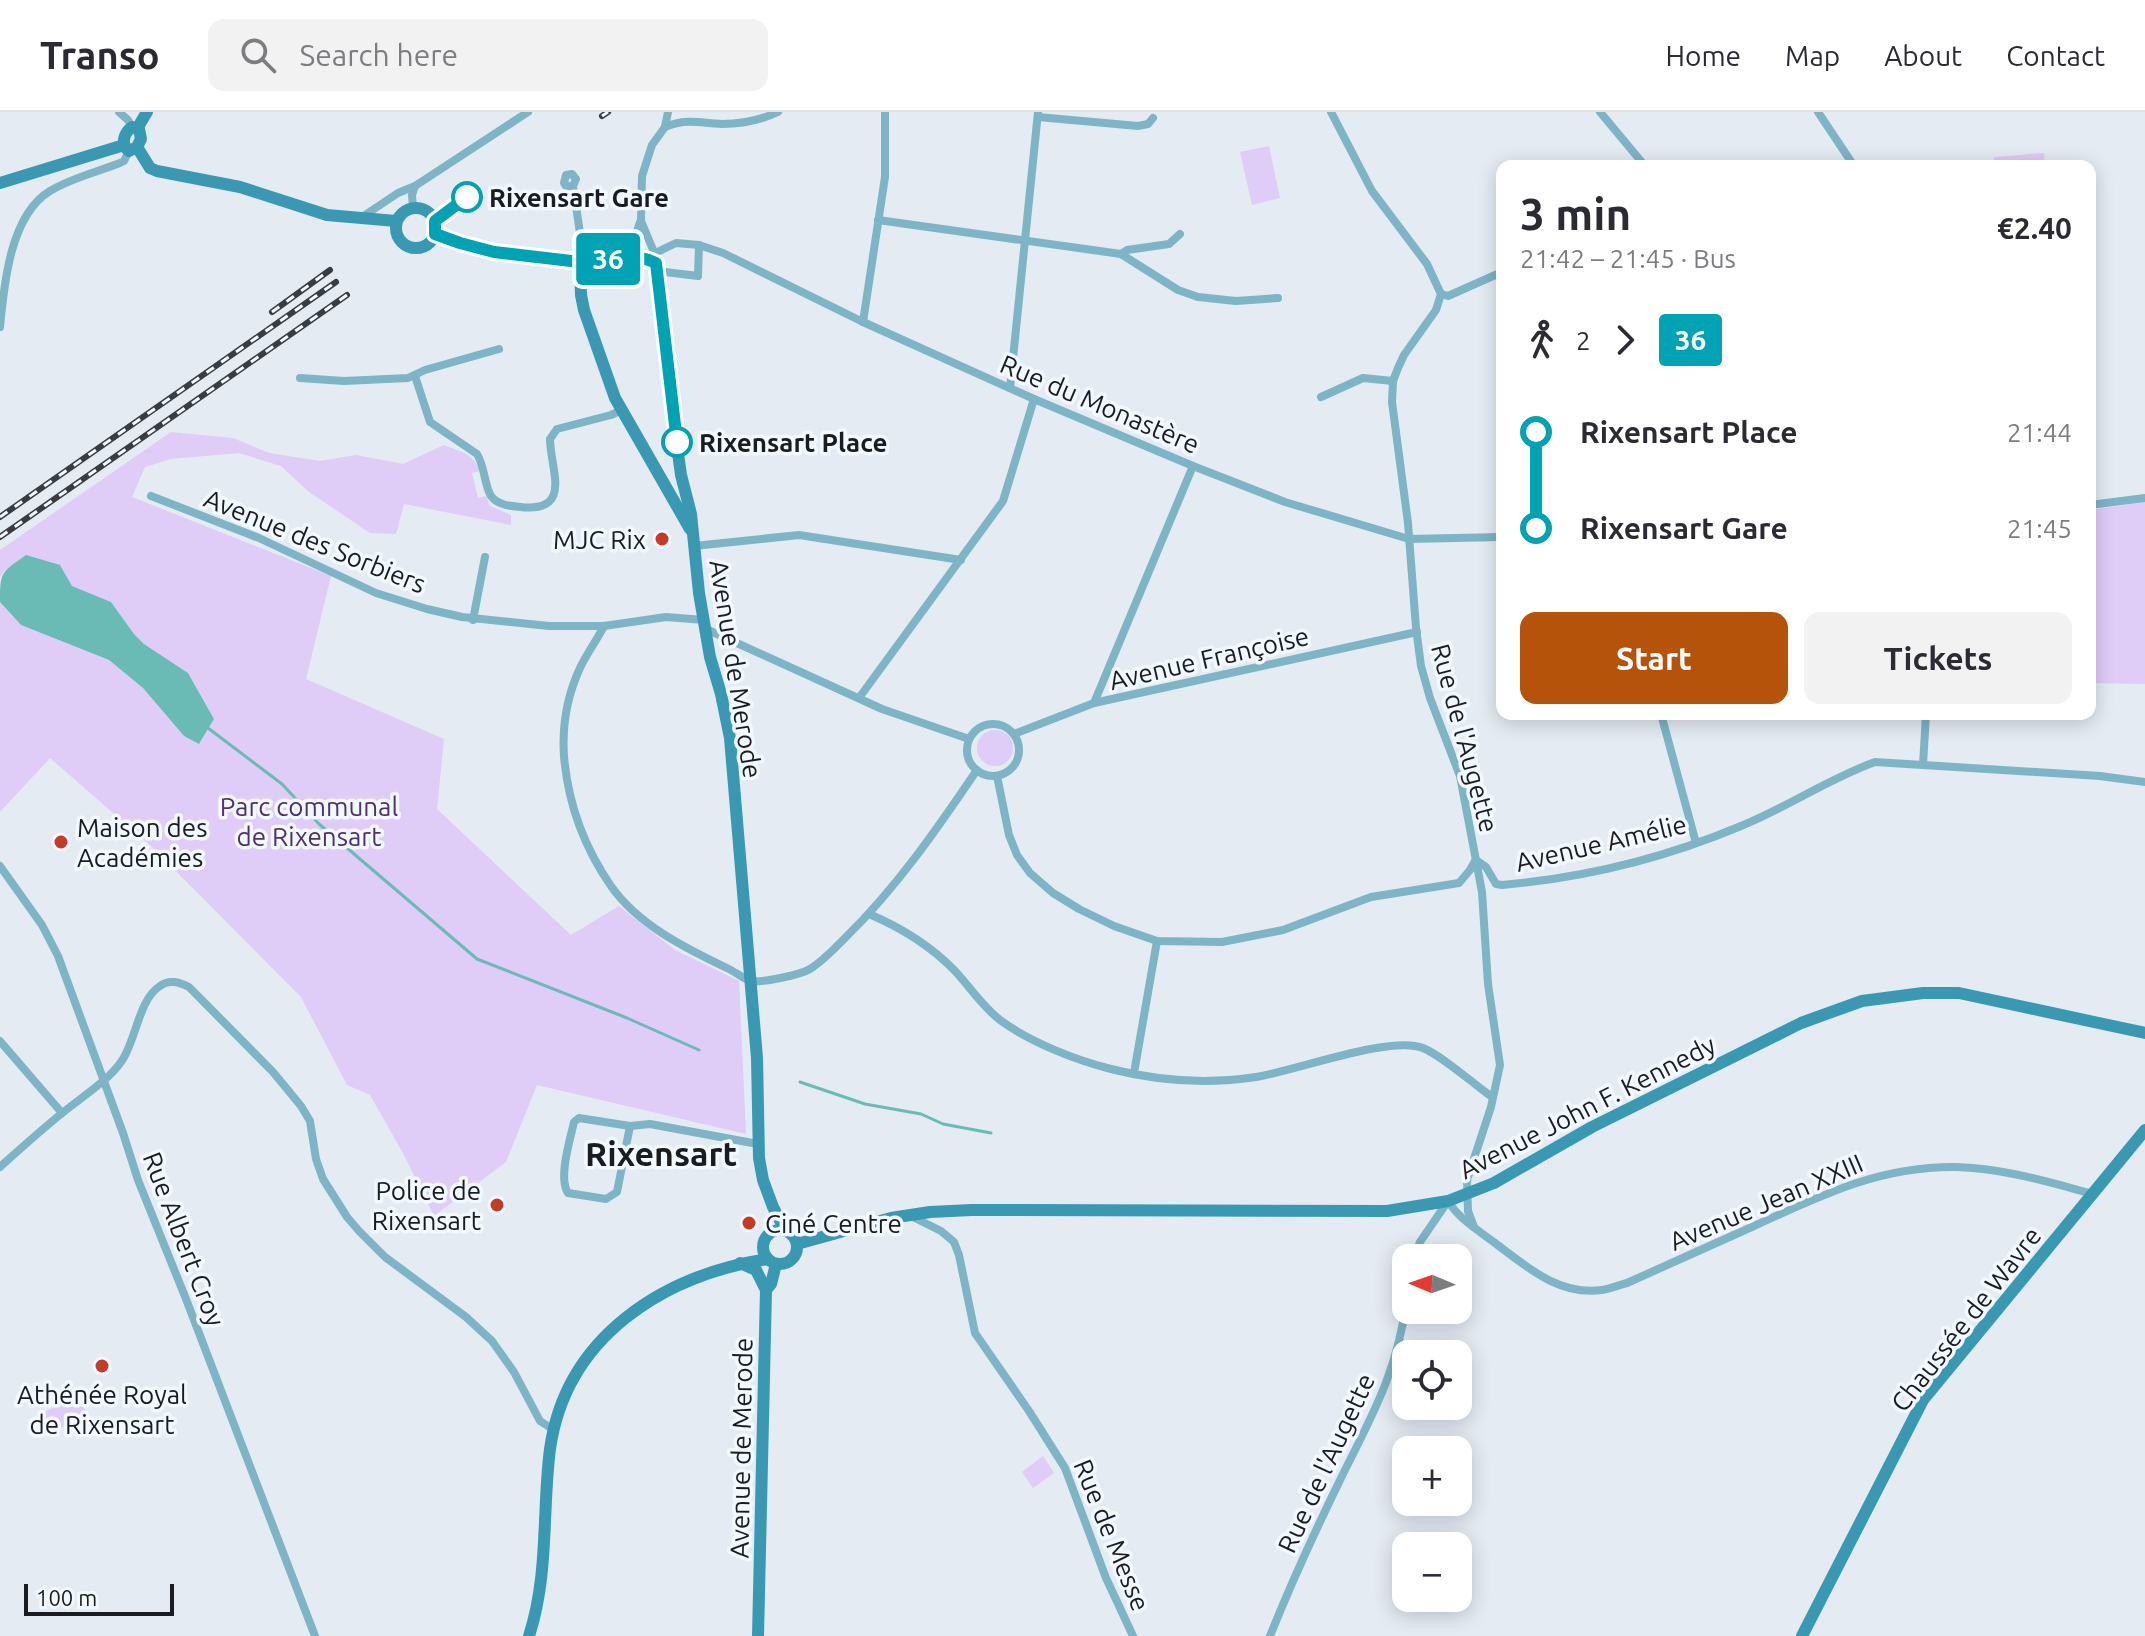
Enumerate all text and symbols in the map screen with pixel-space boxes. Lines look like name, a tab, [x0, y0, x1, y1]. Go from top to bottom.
search box	[208, 19, 768, 91]
icon: search	[236, 33, 280, 77]
text: Transo	[40, 34, 160, 76]
text: Search here	[300, 38, 458, 72]
text: Home	[1666, 40, 1741, 71]
text: Map	[1785, 40, 1840, 71]
text: About	[1884, 40, 1962, 71]
text: Contact	[2006, 40, 2105, 71]
marker: Rixensart Gare	[452, 182, 482, 212]
place label: Rixensart Gare	[489, 183, 669, 212]
text: 3 min	[1520, 189, 1631, 238]
text: €2.40	[1997, 211, 2072, 245]
line badge: 36	[572, 233, 644, 285]
text: 36	[592, 243, 624, 274]
text: 21:42 – 21:45 · Bus	[1520, 244, 1736, 273]
icon: walk	[1520, 318, 1564, 362]
icon: forward	[1603, 318, 1647, 362]
text: 36	[1675, 324, 1706, 355]
text: 2	[1576, 326, 1591, 355]
street label: Rue du Monastère	[996, 349, 1204, 459]
text: Rixensart Place	[1580, 415, 1797, 449]
text: 21:44	[2007, 418, 2072, 447]
marker: Rixensart Place	[662, 427, 692, 457]
place label: Rixensart Place	[699, 428, 887, 457]
street label: Avenue des Sorbiers	[200, 483, 430, 599]
text: Rixensart Gare	[1580, 511, 1788, 545]
text: 21:45	[2007, 514, 2072, 543]
place label: MJC Rix	[553, 525, 646, 554]
marker: MJC Rix	[653, 530, 671, 548]
street label: Avenue de Merode	[704, 558, 768, 780]
button: Start	[1520, 612, 1788, 704]
button: Tickets	[1804, 612, 2072, 704]
street label: Avenue Françoise	[1106, 621, 1312, 695]
street label: Rue de l'Augette	[1426, 641, 1504, 835]
park label: Parc communal de Rixensart	[220, 792, 398, 851]
street label: Avenue Amélie	[1513, 809, 1689, 877]
place label: Maison des Académies	[77, 813, 207, 872]
marker: Maison des Académies	[52, 833, 70, 851]
street label: Avenue John F. Kennedy	[1454, 1030, 1720, 1184]
district label: Rixensart	[585, 1134, 737, 1172]
street label: Rue Albert Croy	[137, 1148, 231, 1330]
street label: Avenue Jean XXIII	[1665, 1148, 1867, 1256]
place label: Police de Rixensart	[372, 1176, 481, 1235]
marker: Police de Rixensart	[488, 1196, 506, 1214]
place label: Ciné Centre	[765, 1209, 902, 1238]
marker: Ciné Centre	[740, 1214, 758, 1232]
street label: Chaussée de Wavre	[1885, 1221, 2047, 1417]
north arrow	[1392, 1244, 1472, 1324]
map controls	[1392, 1244, 1472, 1612]
street label: Avenue de Merode	[725, 1337, 757, 1559]
button: locate	[1392, 1340, 1472, 1420]
marker: Athénée Royal de Rixensart	[93, 1357, 111, 1375]
street label: Rue de l'Augette	[1272, 1369, 1380, 1557]
place label: Athénée Royal de Rixensart	[17, 1380, 187, 1439]
button: +	[1392, 1436, 1472, 1516]
street label: Rue de Messe	[1068, 1455, 1156, 1615]
button: −	[1392, 1532, 1472, 1612]
scale bar	[24, 1580, 174, 1616]
text: 100 m	[36, 1585, 97, 1610]

